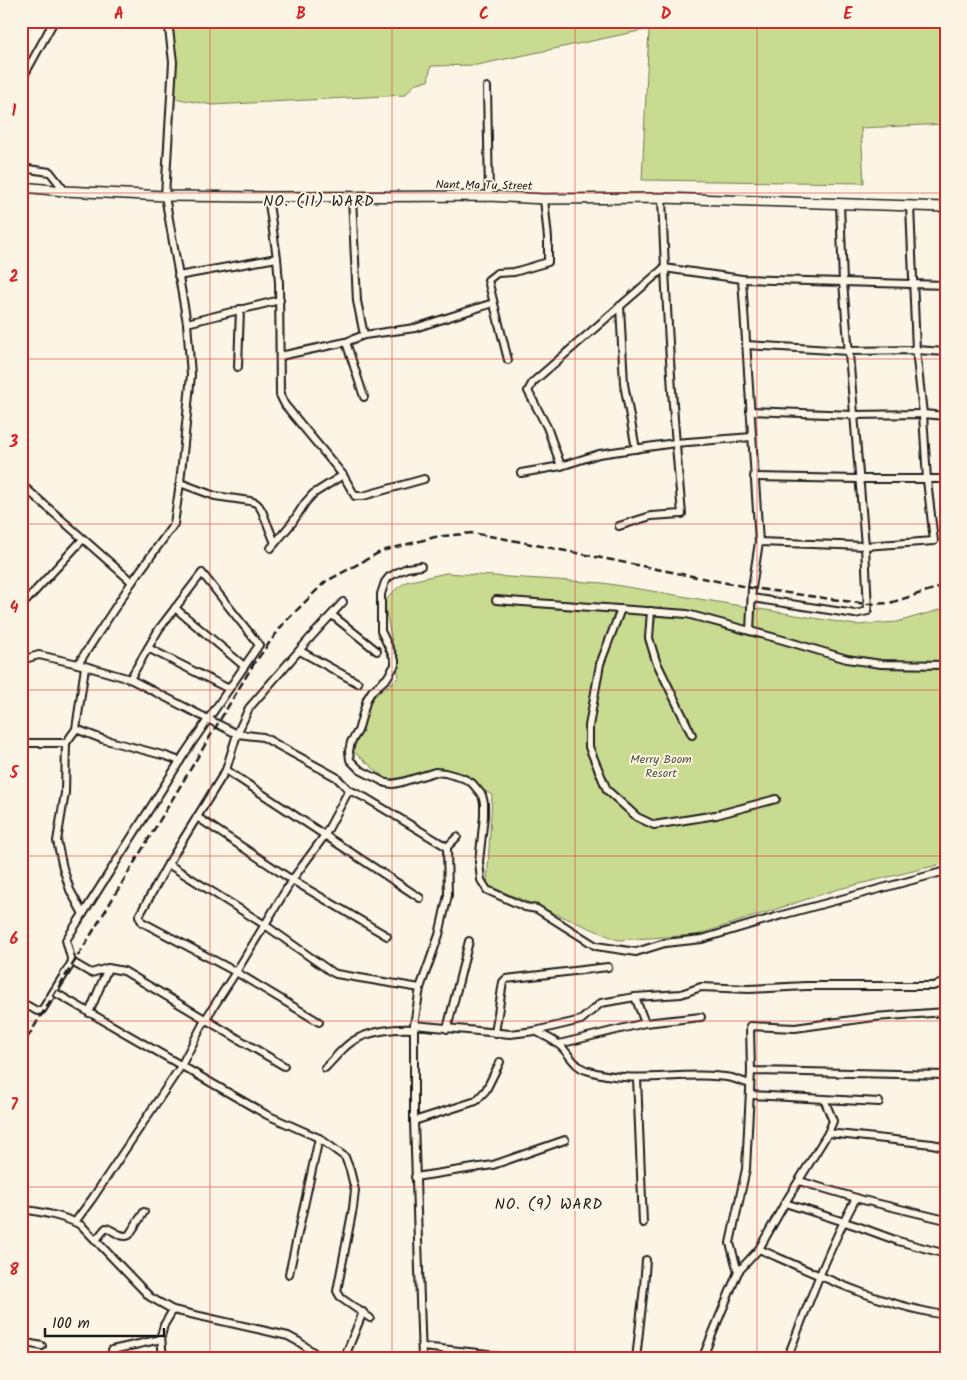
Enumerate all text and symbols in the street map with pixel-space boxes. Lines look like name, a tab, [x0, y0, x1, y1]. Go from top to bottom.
text: A	[114, 2, 124, 27]
text: B	[296, 2, 306, 27]
text: C	[479, 2, 489, 27]
text: D	[661, 2, 672, 27]
text: E	[844, 2, 854, 27]
text: 1	[12, 99, 17, 124]
street label: Nant Ma Tu Street	[435, 175, 533, 196]
district label: NO. (11) WARD	[263, 190, 375, 214]
text: 2	[9, 265, 19, 290]
text: 3	[9, 430, 19, 455]
text: 4	[10, 596, 19, 621]
park label: Merry Boom Resort	[630, 750, 692, 783]
text: 5	[9, 761, 20, 786]
text: 6	[10, 927, 19, 952]
text: 7	[10, 1093, 18, 1118]
district label: NO. (9) WARD	[495, 1193, 603, 1217]
text: 8	[9, 1258, 19, 1283]
scale bar	[45, 1305, 164, 1337]
text: 100 m	[52, 1312, 90, 1336]

